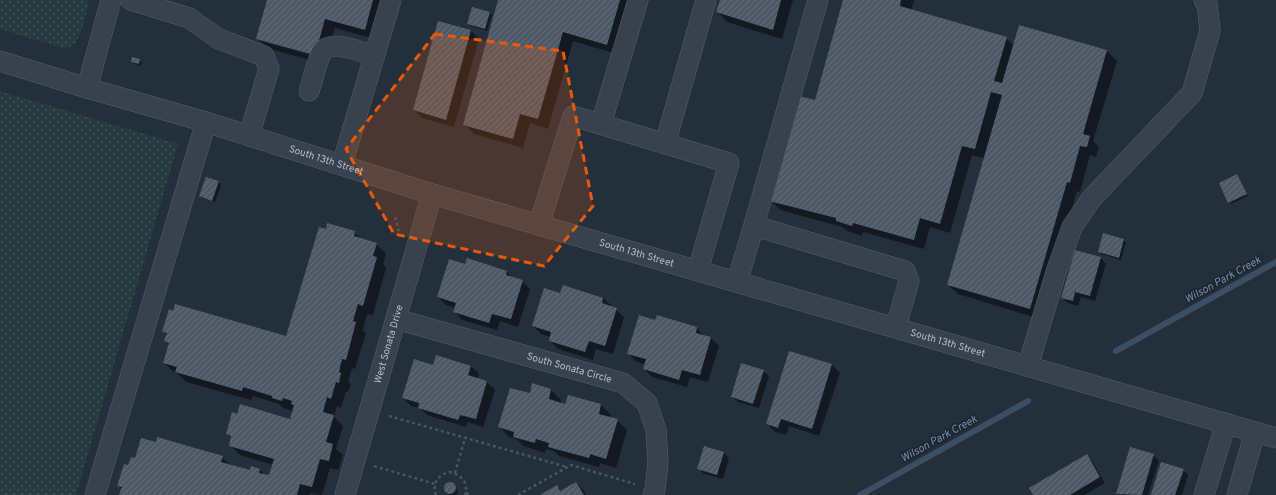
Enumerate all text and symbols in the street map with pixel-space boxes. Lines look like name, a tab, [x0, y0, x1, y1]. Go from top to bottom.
street label: South 13th Street	[287, 142, 365, 178]
street label: South 13th Street	[598, 236, 676, 270]
water label: Wilson Park Creek	[1182, 253, 1264, 307]
street label: West Sonata Drive	[371, 303, 406, 385]
street label: South 13th Street	[909, 326, 987, 360]
street label: South Sonata Circle	[525, 350, 613, 386]
water label: Wilson Park Creek	[898, 412, 980, 466]

